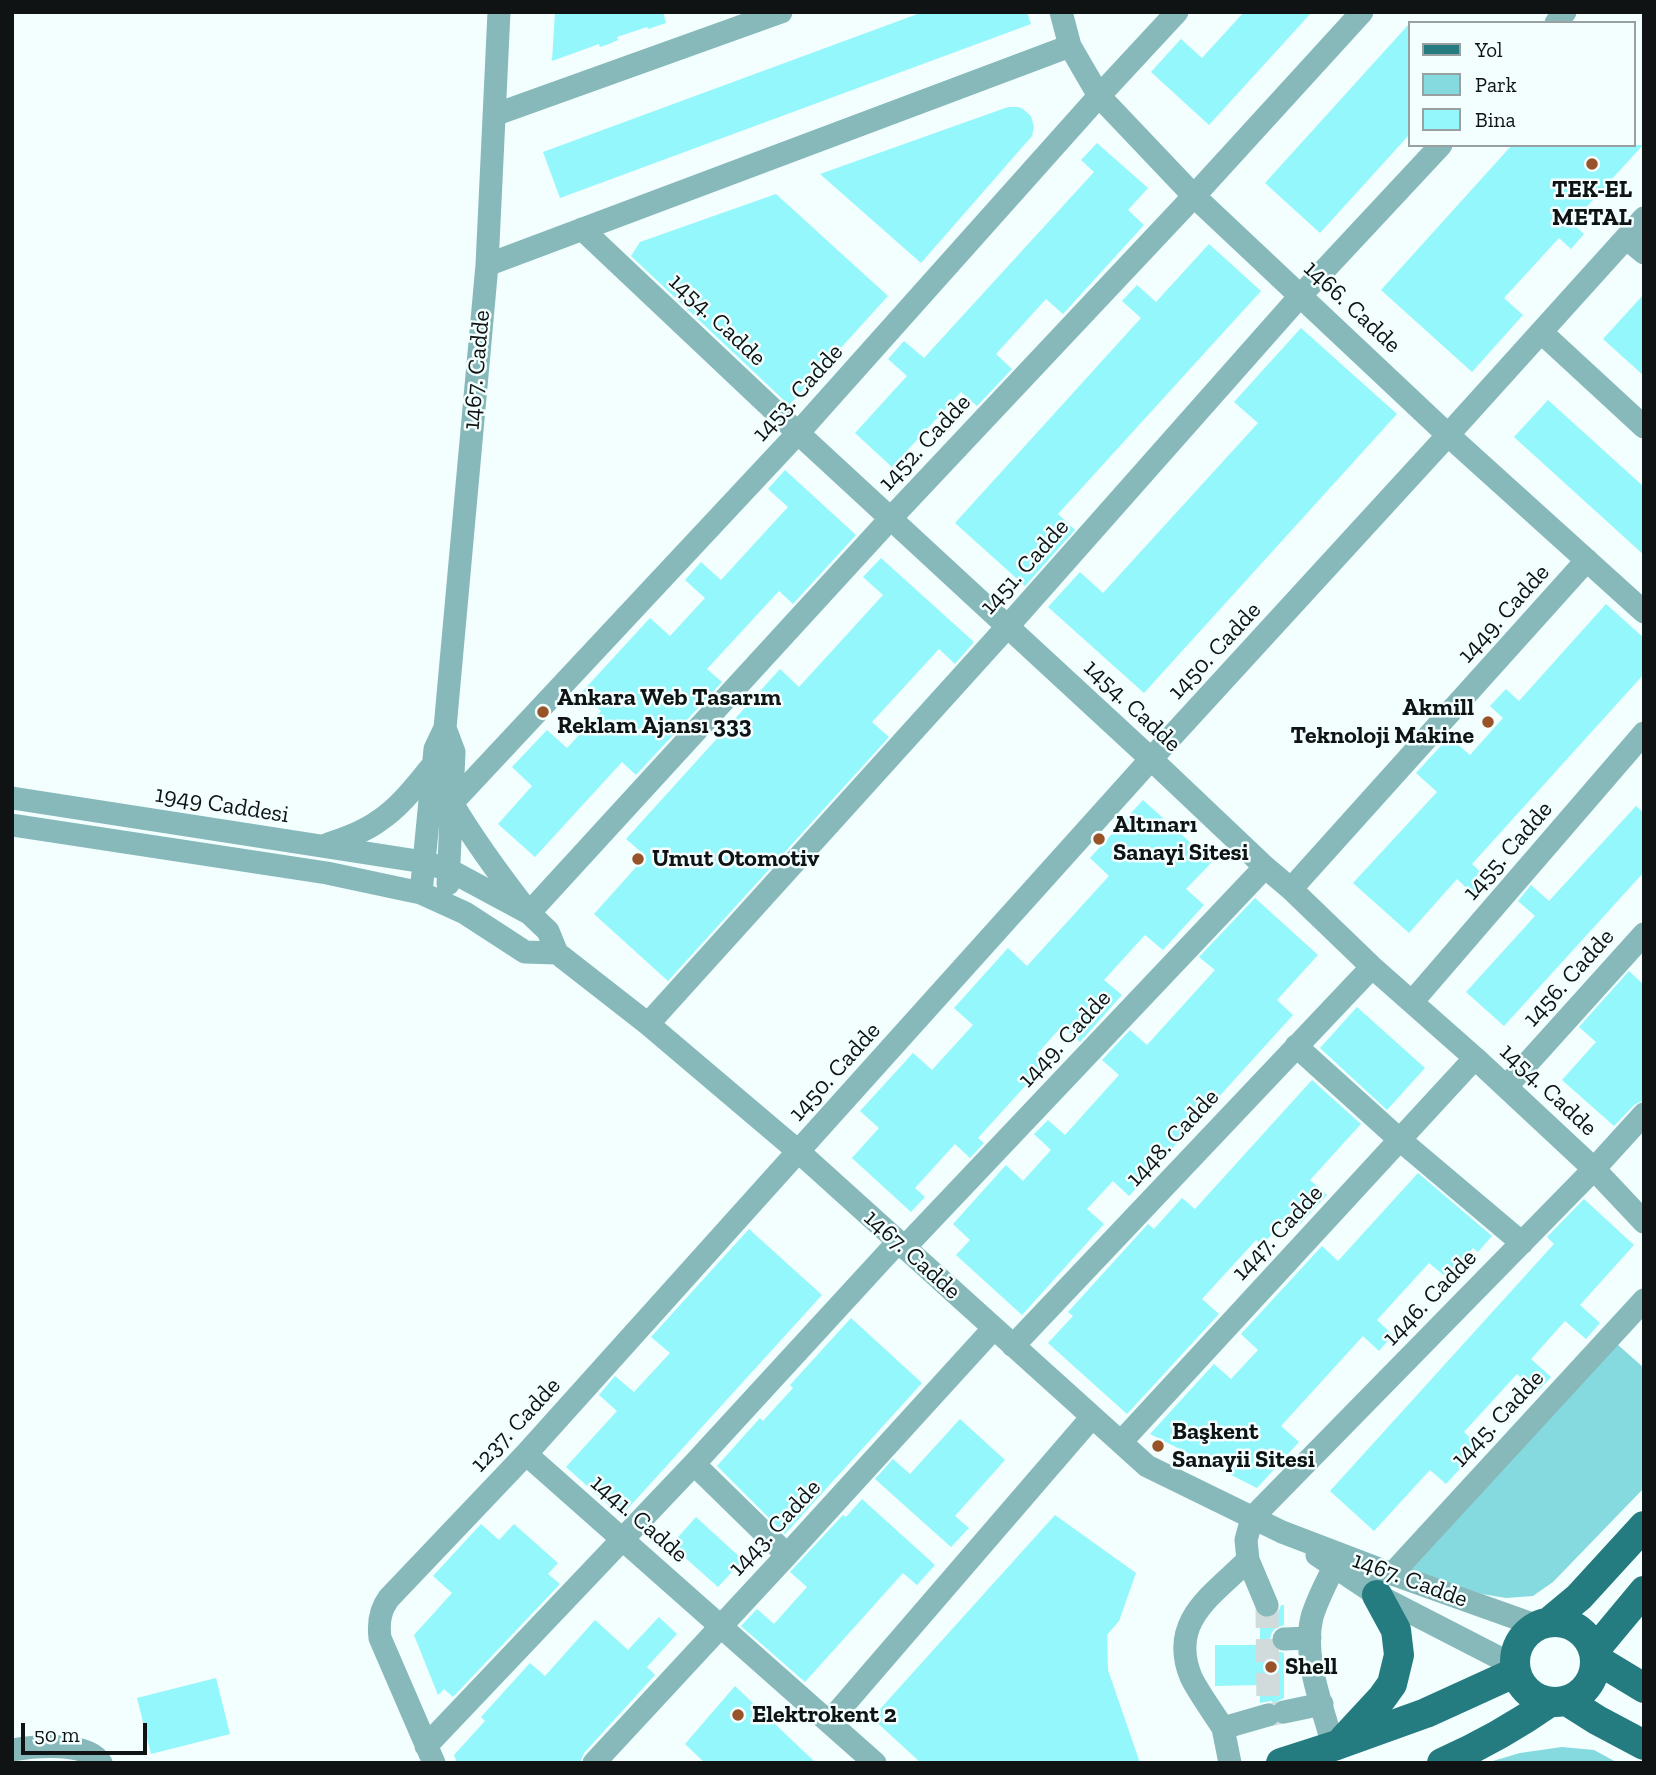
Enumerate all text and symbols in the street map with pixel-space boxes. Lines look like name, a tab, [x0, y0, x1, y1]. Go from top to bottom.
legend	[1408, 21, 1635, 147]
text: Yol	[1475, 37, 1503, 62]
text: Park	[1475, 72, 1517, 97]
text: Bina	[1475, 107, 1516, 132]
marker: TEK-EL METAL	[1584, 156, 1600, 172]
place label: TEK-EL METAL	[1552, 176, 1632, 232]
street label: 1466. Cadde	[1297, 255, 1407, 359]
street label: 1454. Cadde	[662, 268, 772, 372]
street label: 1467. Cadde	[457, 309, 497, 431]
street label: 1453. Cadde	[747, 338, 849, 448]
street label: 1452. Cadde	[873, 389, 977, 497]
street label: 1451. Cadde	[975, 513, 1075, 621]
street label: 1449. Cadde	[1452, 559, 1556, 669]
street label: 1450. Cadde	[1162, 596, 1268, 706]
street label: 1454. Cadde	[1077, 654, 1187, 758]
place label: Ankara Web Tasarım Reklam Ajansı 333	[557, 684, 781, 740]
place label: Akmill Teknoloji Makine	[1291, 694, 1474, 750]
marker: Ankara Web Tasarım Reklam Ajansı 333	[535, 704, 551, 720]
marker: Akmill Teknoloji Makine	[1480, 714, 1496, 730]
street label: 1949 Caddesi	[153, 780, 291, 830]
street label: 1455. Cadde	[1457, 796, 1559, 906]
place label: Altınarı Sanayi Sitesi	[1113, 811, 1249, 867]
marker: Altınarı Sanayi Sitesi	[1091, 831, 1107, 847]
place label: Umut Otomotiv	[652, 845, 820, 873]
marker: Umut Otomotiv	[630, 851, 646, 867]
street label: 1456. Cadde	[1517, 923, 1621, 1033]
street label: 1449. Cadde	[1012, 984, 1118, 1094]
street label: 1450. Cadde	[783, 1017, 887, 1127]
street label: 1454. Cadde	[1493, 1038, 1603, 1142]
street label: 1448. Cadde	[1121, 1083, 1225, 1193]
street label: 1447. Cadde	[1226, 1179, 1330, 1287]
street label: 1467. Cadde	[858, 1204, 966, 1306]
street label: 1446. Cadde	[1377, 1244, 1483, 1352]
street label: 1445. Cadde	[1446, 1364, 1550, 1474]
street label: 1237. Cadde	[465, 1372, 567, 1478]
place label: Başkent Sanayii Sitesi	[1172, 1418, 1315, 1474]
marker: Başkent Sanayii Sitesi	[1150, 1438, 1166, 1454]
street label: 1441. Cadde	[584, 1469, 694, 1569]
street label: 1443. Cadde	[723, 1474, 827, 1582]
street label: 1467. Cadde	[1349, 1546, 1471, 1614]
place label: Shell	[1285, 1653, 1338, 1681]
marker: Shell	[1263, 1659, 1279, 1675]
place label: Elektrokent 2	[752, 1701, 897, 1729]
marker: Elektrokent 2	[730, 1707, 746, 1723]
scale bar	[24, 1708, 150, 1752]
text: 50 m	[34, 1722, 80, 1747]

